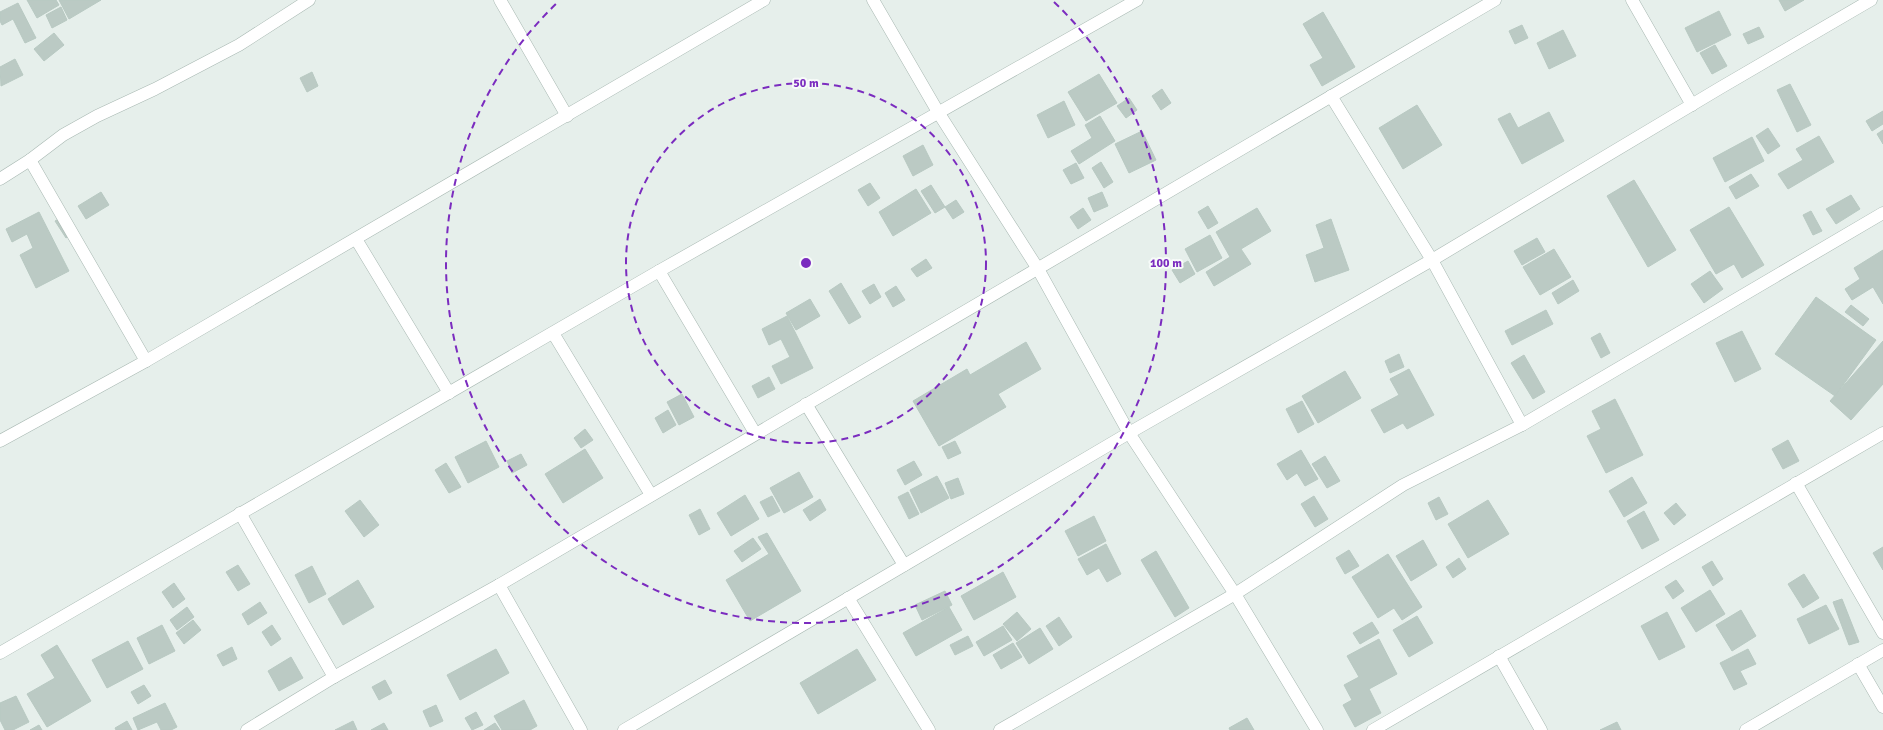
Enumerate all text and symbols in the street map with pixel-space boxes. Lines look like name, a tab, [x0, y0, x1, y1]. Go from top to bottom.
text: 50 m	[793, 76, 819, 91]
centre of rings	[799, 256, 813, 270]
text: 100 m	[1150, 256, 1182, 271]

